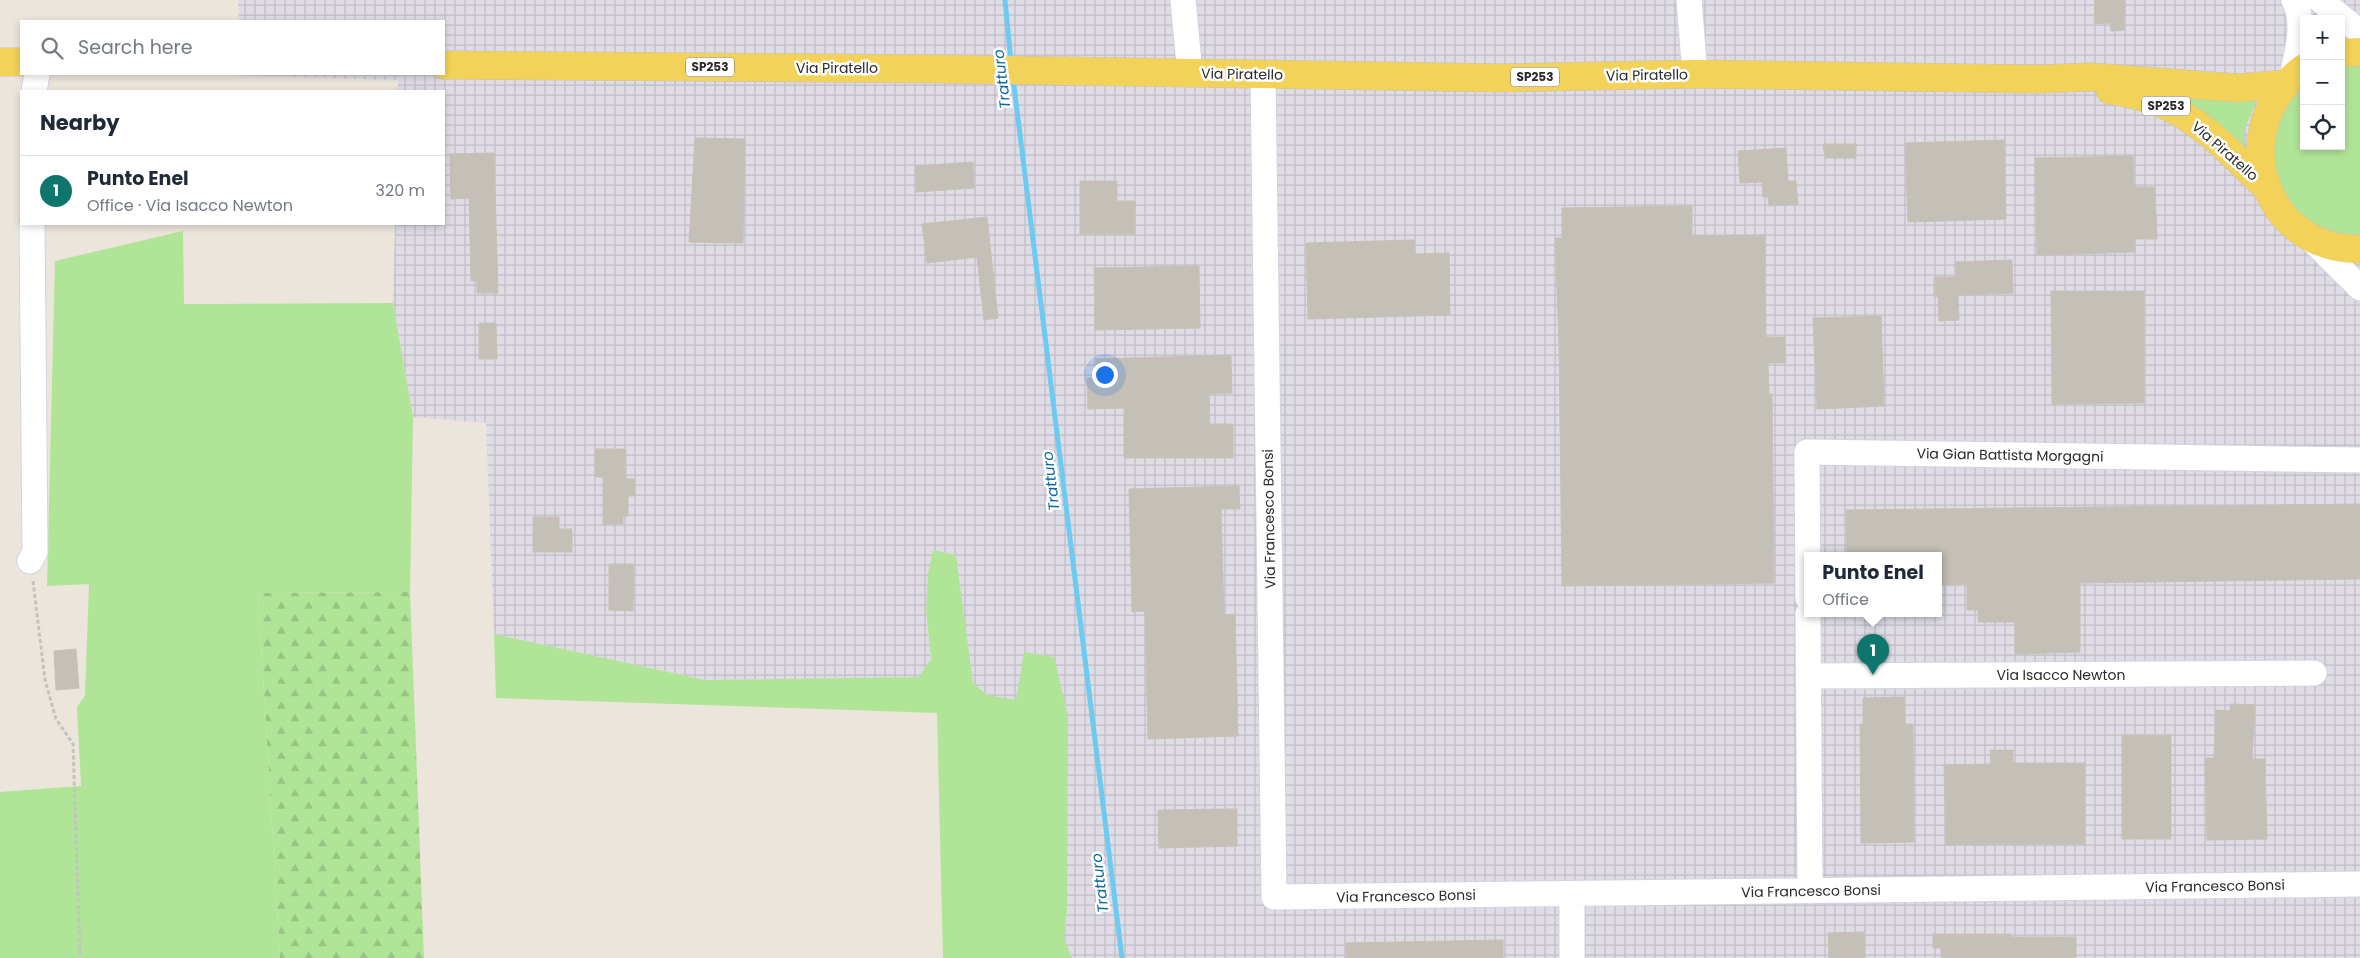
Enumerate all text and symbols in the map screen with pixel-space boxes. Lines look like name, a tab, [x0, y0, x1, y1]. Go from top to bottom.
map controls	[2300, 15, 2345, 150]
button: +	[2300, 15, 2345, 60]
search box	[20, 20, 445, 75]
icon: search	[38, 34, 66, 62]
text: Search here	[78, 34, 192, 61]
water label: Tratturo	[987, 48, 1016, 110]
road number: SP253	[686, 58, 734, 76]
street label: Via Piratello	[796, 58, 878, 78]
button: −	[2300, 60, 2345, 105]
street label: Via Piratello	[1201, 63, 1283, 85]
street label: Via Piratello	[1606, 64, 1688, 86]
road number: SP253	[1511, 68, 1559, 86]
road number: SP253	[2142, 96, 2190, 115]
button: locate	[2300, 105, 2345, 150]
text: Nearby	[40, 108, 120, 137]
street label: Via Piratello	[2188, 117, 2263, 185]
text: Punto Enel	[87, 165, 189, 192]
text: 1	[53, 179, 59, 202]
text: 320 m	[376, 179, 425, 202]
text: Office · Via Isacco Newton	[87, 194, 293, 217]
your location	[1092, 362, 1118, 388]
street label: Via Gian Battista Morgagni	[1916, 443, 2104, 467]
street label: Via Francesco Bonsi	[1258, 449, 1280, 589]
water label: Tratturo	[1036, 450, 1065, 512]
popup	[1804, 552, 1942, 617]
text: Punto Enel	[1822, 559, 1924, 586]
text: Office	[1822, 588, 1869, 611]
pin: 1	[1857, 634, 1889, 675]
street label: Via Isacco Newton	[1996, 665, 2126, 685]
water label: Tratturo	[1085, 852, 1114, 914]
street label: Via Francesco Bonsi	[2145, 875, 2285, 897]
street label: Via Francesco Bonsi	[1741, 880, 1881, 902]
street label: Via Francesco Bonsi	[1336, 885, 1476, 907]

